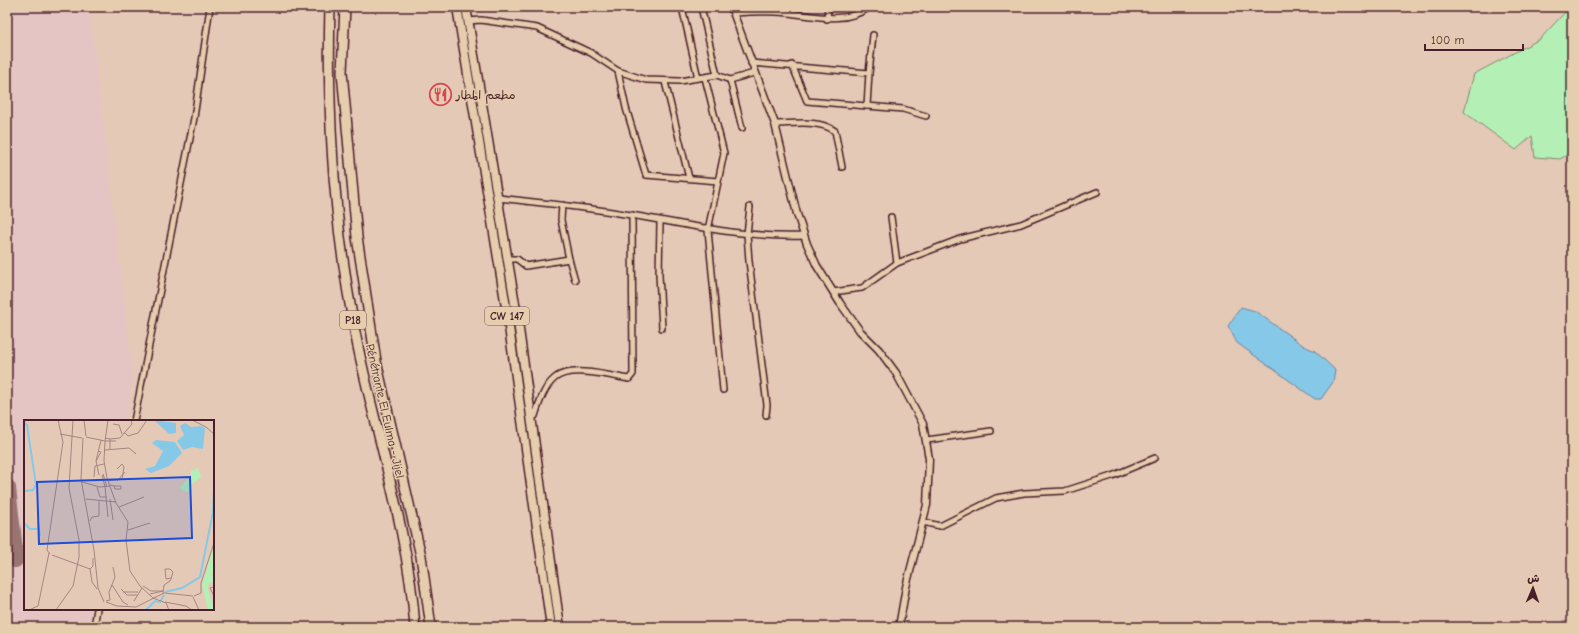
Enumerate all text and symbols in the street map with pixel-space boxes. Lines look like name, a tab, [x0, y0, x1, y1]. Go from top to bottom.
scale bar	[1425, 26, 1523, 52]
text: 100 m	[1431, 33, 1464, 47]
restaurant icon: مطعم المطار	[428, 82, 454, 108]
place label: مطعم المطار	[455, 88, 516, 104]
road number: CW 147	[485, 307, 529, 325]
road number: P18	[340, 311, 366, 329]
street label: Pénétrante El Eulma - Jijel	[363, 343, 407, 479]
inset map	[24, 420, 214, 610]
north arrow	[1513, 568, 1553, 608]
text: ش	[1527, 572, 1540, 585]

